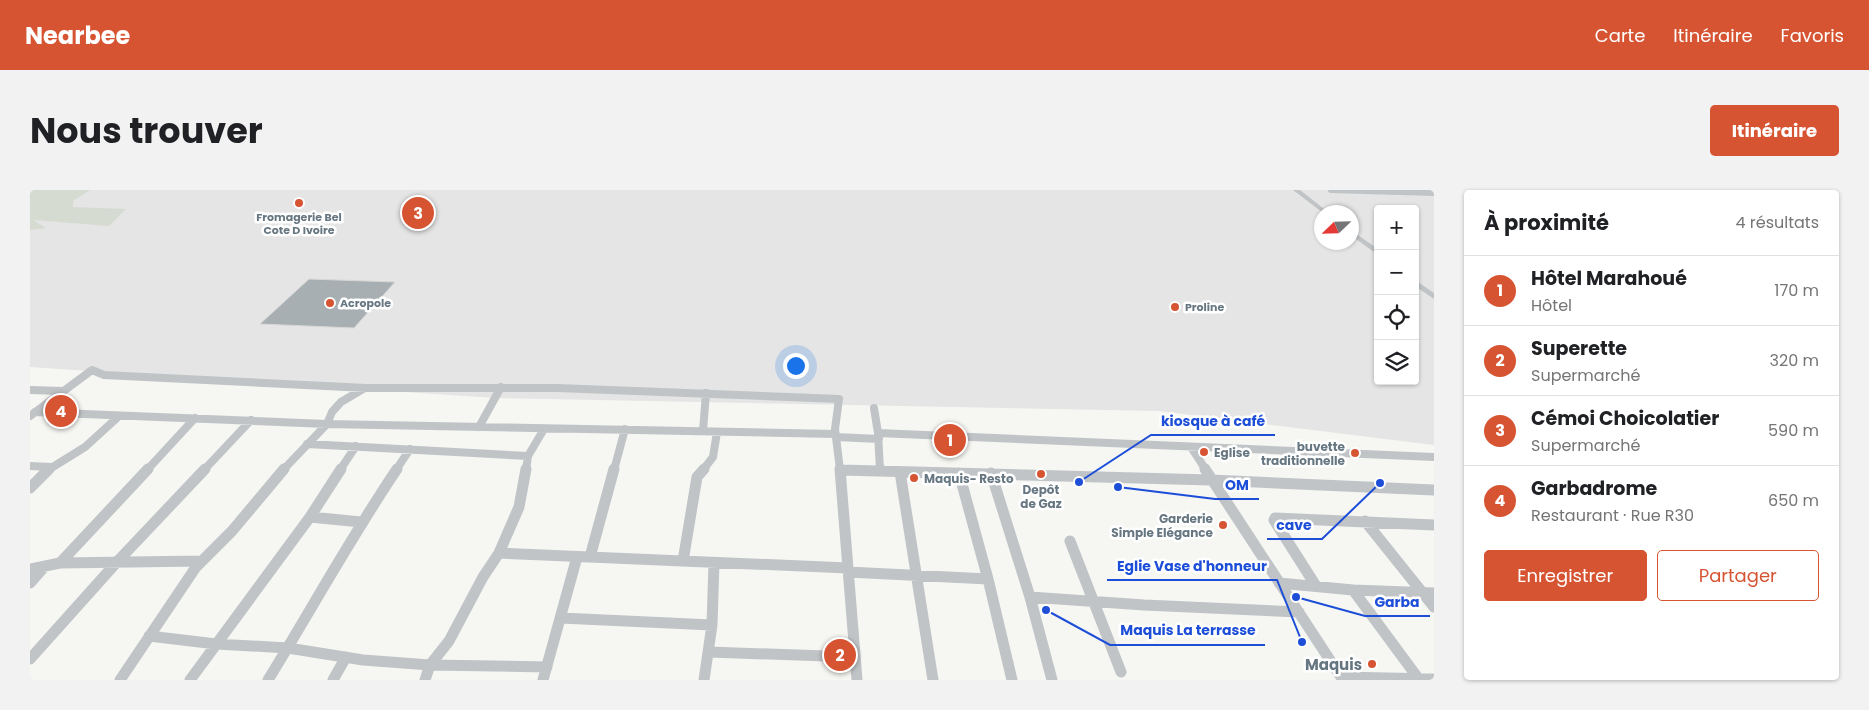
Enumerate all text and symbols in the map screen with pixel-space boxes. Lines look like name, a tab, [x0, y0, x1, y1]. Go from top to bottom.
text: Nearbee	[25, 19, 130, 52]
text: Carte	[1595, 23, 1645, 48]
text: Itinéraire	[1673, 23, 1753, 48]
text: Favoris	[1781, 23, 1844, 48]
button: Itinéraire	[1710, 105, 1839, 156]
text: Nous trouver	[30, 106, 263, 155]
pin: 3	[402, 194, 434, 232]
marker: Fromagerie Bel Cote D Ivoire	[293, 197, 305, 209]
north arrow	[1314, 205, 1359, 250]
map controls	[1374, 205, 1419, 385]
button: +	[1374, 205, 1419, 250]
text: À proximité	[1484, 208, 1609, 237]
place label: Fromagerie Bel Cote D Ivoire	[256, 209, 342, 238]
text: 4 résultats	[1735, 211, 1819, 234]
button: −	[1374, 250, 1419, 295]
text: Hôtel Marahoué	[1531, 265, 1687, 292]
text: 1	[1497, 279, 1503, 302]
text: 170 m	[1774, 279, 1819, 302]
text: Hôtel	[1531, 294, 1572, 317]
place label: Acropole	[340, 295, 391, 311]
button: locate	[1374, 295, 1419, 340]
marker: Acropole	[324, 297, 336, 309]
place label: Proline	[1185, 299, 1224, 315]
marker: Proline	[1169, 301, 1181, 313]
text: Superette	[1531, 335, 1627, 362]
button: layers	[1374, 340, 1419, 385]
text: 2	[1495, 349, 1505, 372]
text: 320 m	[1770, 349, 1819, 372]
your location	[783, 353, 809, 379]
text: Supermarché	[1531, 364, 1640, 387]
pin: 4	[45, 392, 77, 430]
text: Cémoi Choicolatier	[1531, 405, 1719, 432]
callout: kiosque à café	[1151, 406, 1275, 435]
text: kiosque à café	[1161, 411, 1265, 431]
text: 3	[1495, 419, 1505, 442]
text: 590 m	[1768, 419, 1819, 442]
pin: 1	[934, 421, 966, 459]
text: Supermarché	[1531, 434, 1640, 457]
place label: buvette traditionnelle	[1261, 438, 1346, 469]
place label: Eglise	[1214, 444, 1250, 461]
marker: Eglise	[1198, 446, 1210, 458]
marker: buvette traditionnelle	[1349, 447, 1361, 459]
marker: Depôt de Gaz	[1035, 468, 1047, 480]
place label: Maquis- Resto	[924, 470, 1014, 487]
callout: OM	[1215, 470, 1259, 499]
marker: Maquis- Resto	[908, 472, 920, 484]
text: OM	[1225, 475, 1249, 495]
text: Garbadrome	[1531, 475, 1657, 502]
place label: Depôt de Gaz	[1020, 481, 1062, 512]
text: 4	[1495, 489, 1505, 512]
text: 650 m	[1768, 489, 1819, 512]
text: Restaurant · Rue R30	[1531, 504, 1694, 527]
place label: Garderie Simple Elégance	[1111, 510, 1214, 541]
callout: cave	[1267, 510, 1322, 539]
text: cave	[1276, 515, 1312, 535]
marker: Garderie Simple Elégance	[1217, 519, 1229, 531]
button: Enregistrer	[1484, 550, 1647, 601]
button: Partager	[1657, 550, 1819, 601]
callout: Eglie Vase d'honneur	[1107, 551, 1277, 580]
text: Eglie Vase d'honneur	[1117, 556, 1267, 576]
callout: Garba	[1365, 587, 1430, 616]
text: Garba	[1374, 592, 1420, 612]
callout: Maquis La terrasse	[1110, 616, 1265, 645]
text: Maquis La terrasse	[1120, 620, 1256, 640]
pin: 2	[824, 636, 856, 674]
place label: Maquis	[1305, 654, 1362, 675]
marker: Maquis	[1366, 658, 1378, 670]

